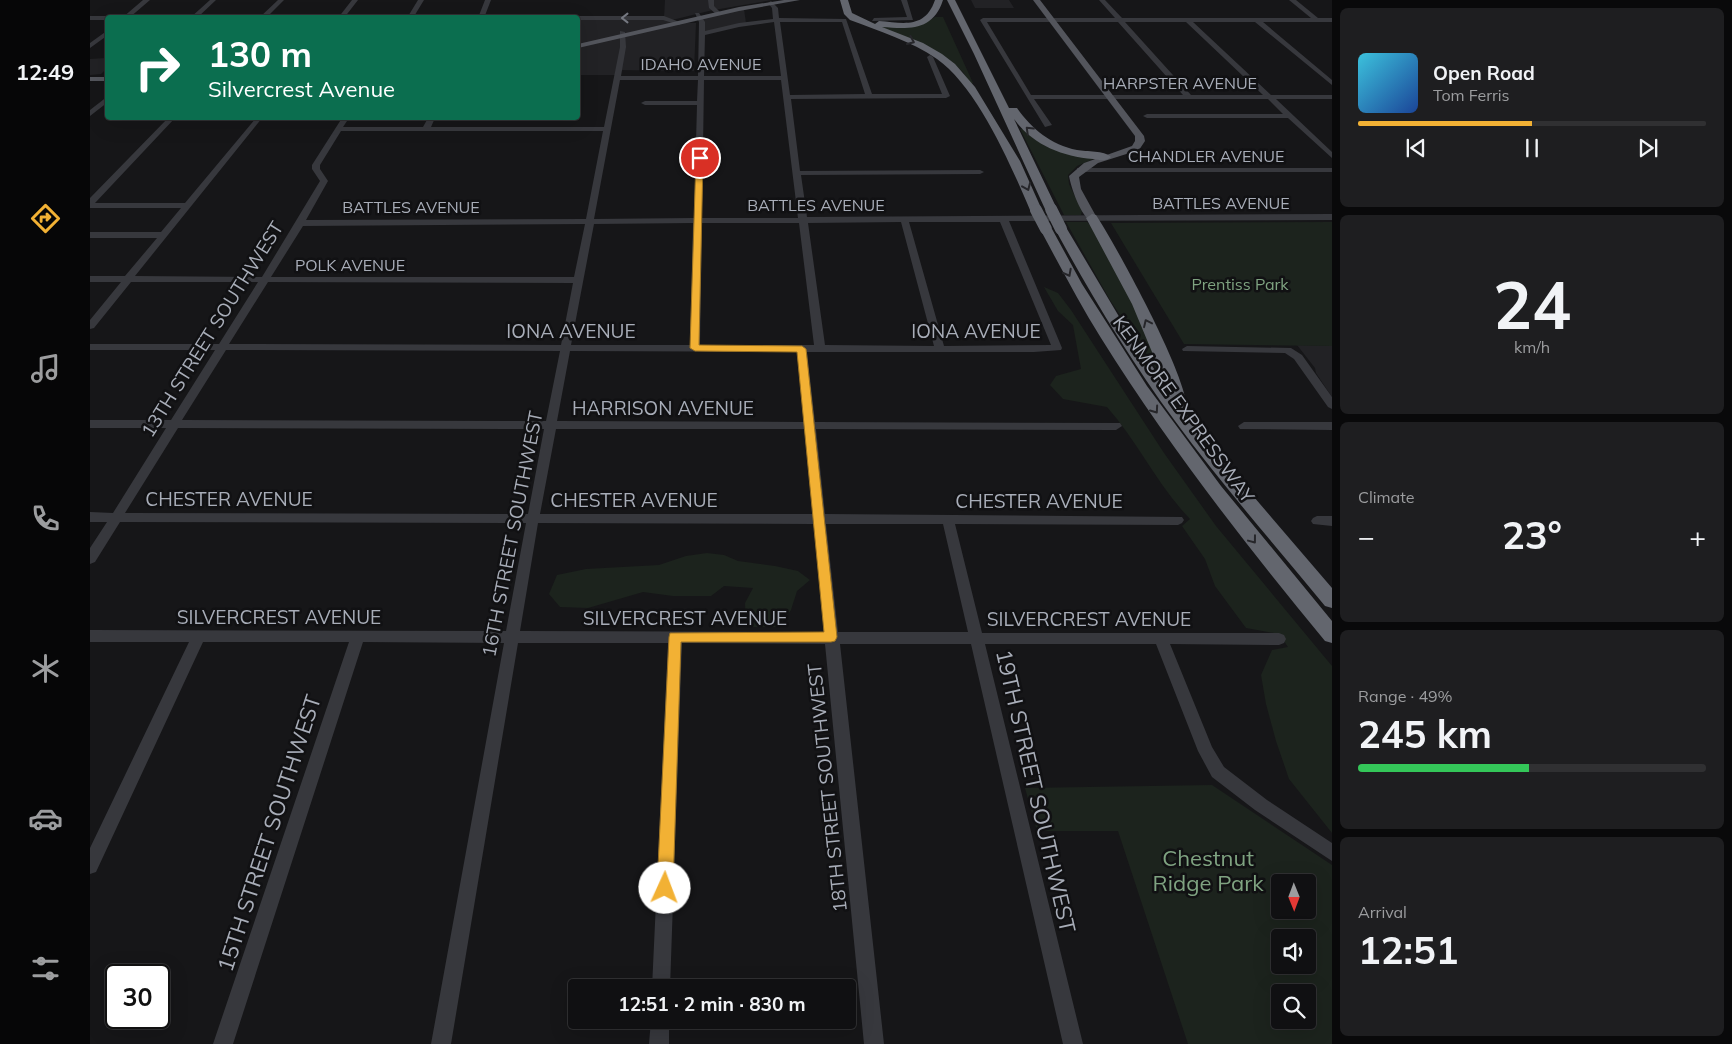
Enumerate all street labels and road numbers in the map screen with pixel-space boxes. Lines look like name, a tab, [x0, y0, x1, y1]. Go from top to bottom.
street label: IDAHO AVENUE	[641, 54, 761, 74]
street label: HARPSTER AVENUE	[1103, 73, 1257, 93]
street label: CHANDLER AVENUE	[1128, 146, 1284, 166]
street label: BATTLES AVENUE	[1152, 193, 1290, 213]
street label: BATTLES AVENUE	[747, 195, 885, 215]
street label: BATTLES AVENUE	[342, 197, 480, 217]
street label: 13TH STREET SOUTHWEST	[136, 216, 289, 441]
street label: POLK AVENUE	[295, 255, 405, 275]
street label: KENMORE EXPRESSWAY	[1108, 311, 1260, 508]
street label: IONA AVENUE	[506, 319, 636, 343]
street label: IONA AVENUE	[911, 319, 1041, 343]
street label: HARRISON AVENUE	[572, 396, 754, 420]
street label: 16TH STREET SOUTHWEST	[476, 408, 548, 659]
street label: CHESTER AVENUE	[145, 487, 313, 511]
street label: CHESTER AVENUE	[550, 488, 718, 512]
street label: CHESTER AVENUE	[955, 489, 1123, 513]
street label: SILVERCREST AVENUE	[177, 605, 381, 629]
street label: SILVERCREST AVENUE	[583, 606, 787, 630]
street label: SILVERCREST AVENUE	[987, 607, 1191, 631]
street label: 19TH STREET SOUTHWEST	[990, 647, 1082, 935]
street label: 18TH STREET SOUTHWEST	[802, 662, 852, 914]
street label: 15TH STREET SOUTHWEST	[211, 691, 327, 975]

